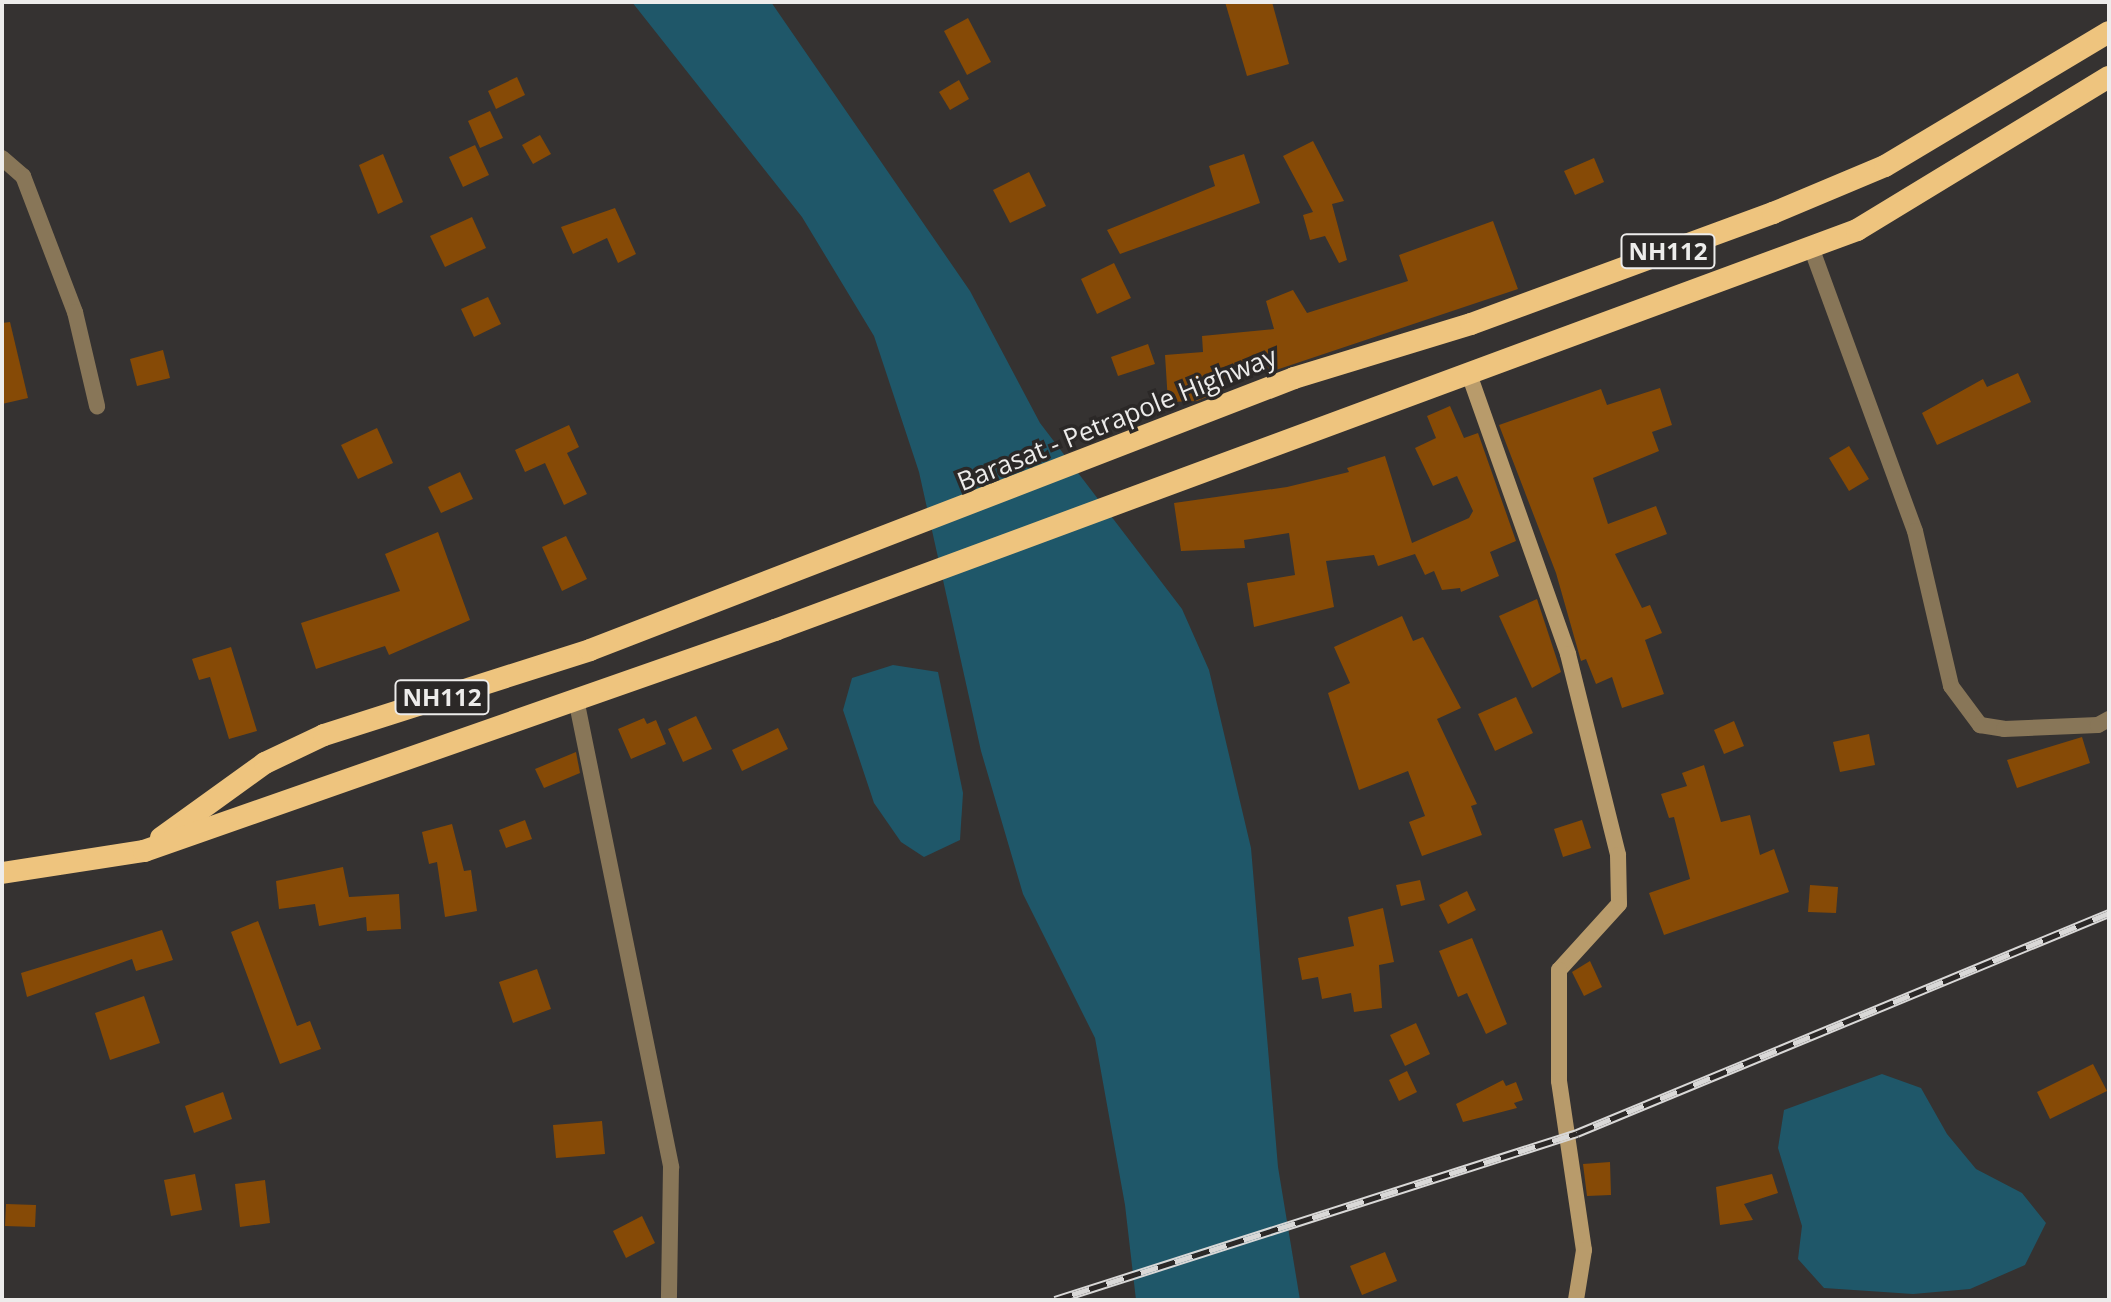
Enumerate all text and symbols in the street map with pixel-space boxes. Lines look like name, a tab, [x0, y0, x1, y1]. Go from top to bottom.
road number: NH112	[1620, 231, 1716, 271]
street label: Barasat - Petrapole Highway	[953, 341, 1281, 497]
road number: NH112	[394, 677, 490, 717]

